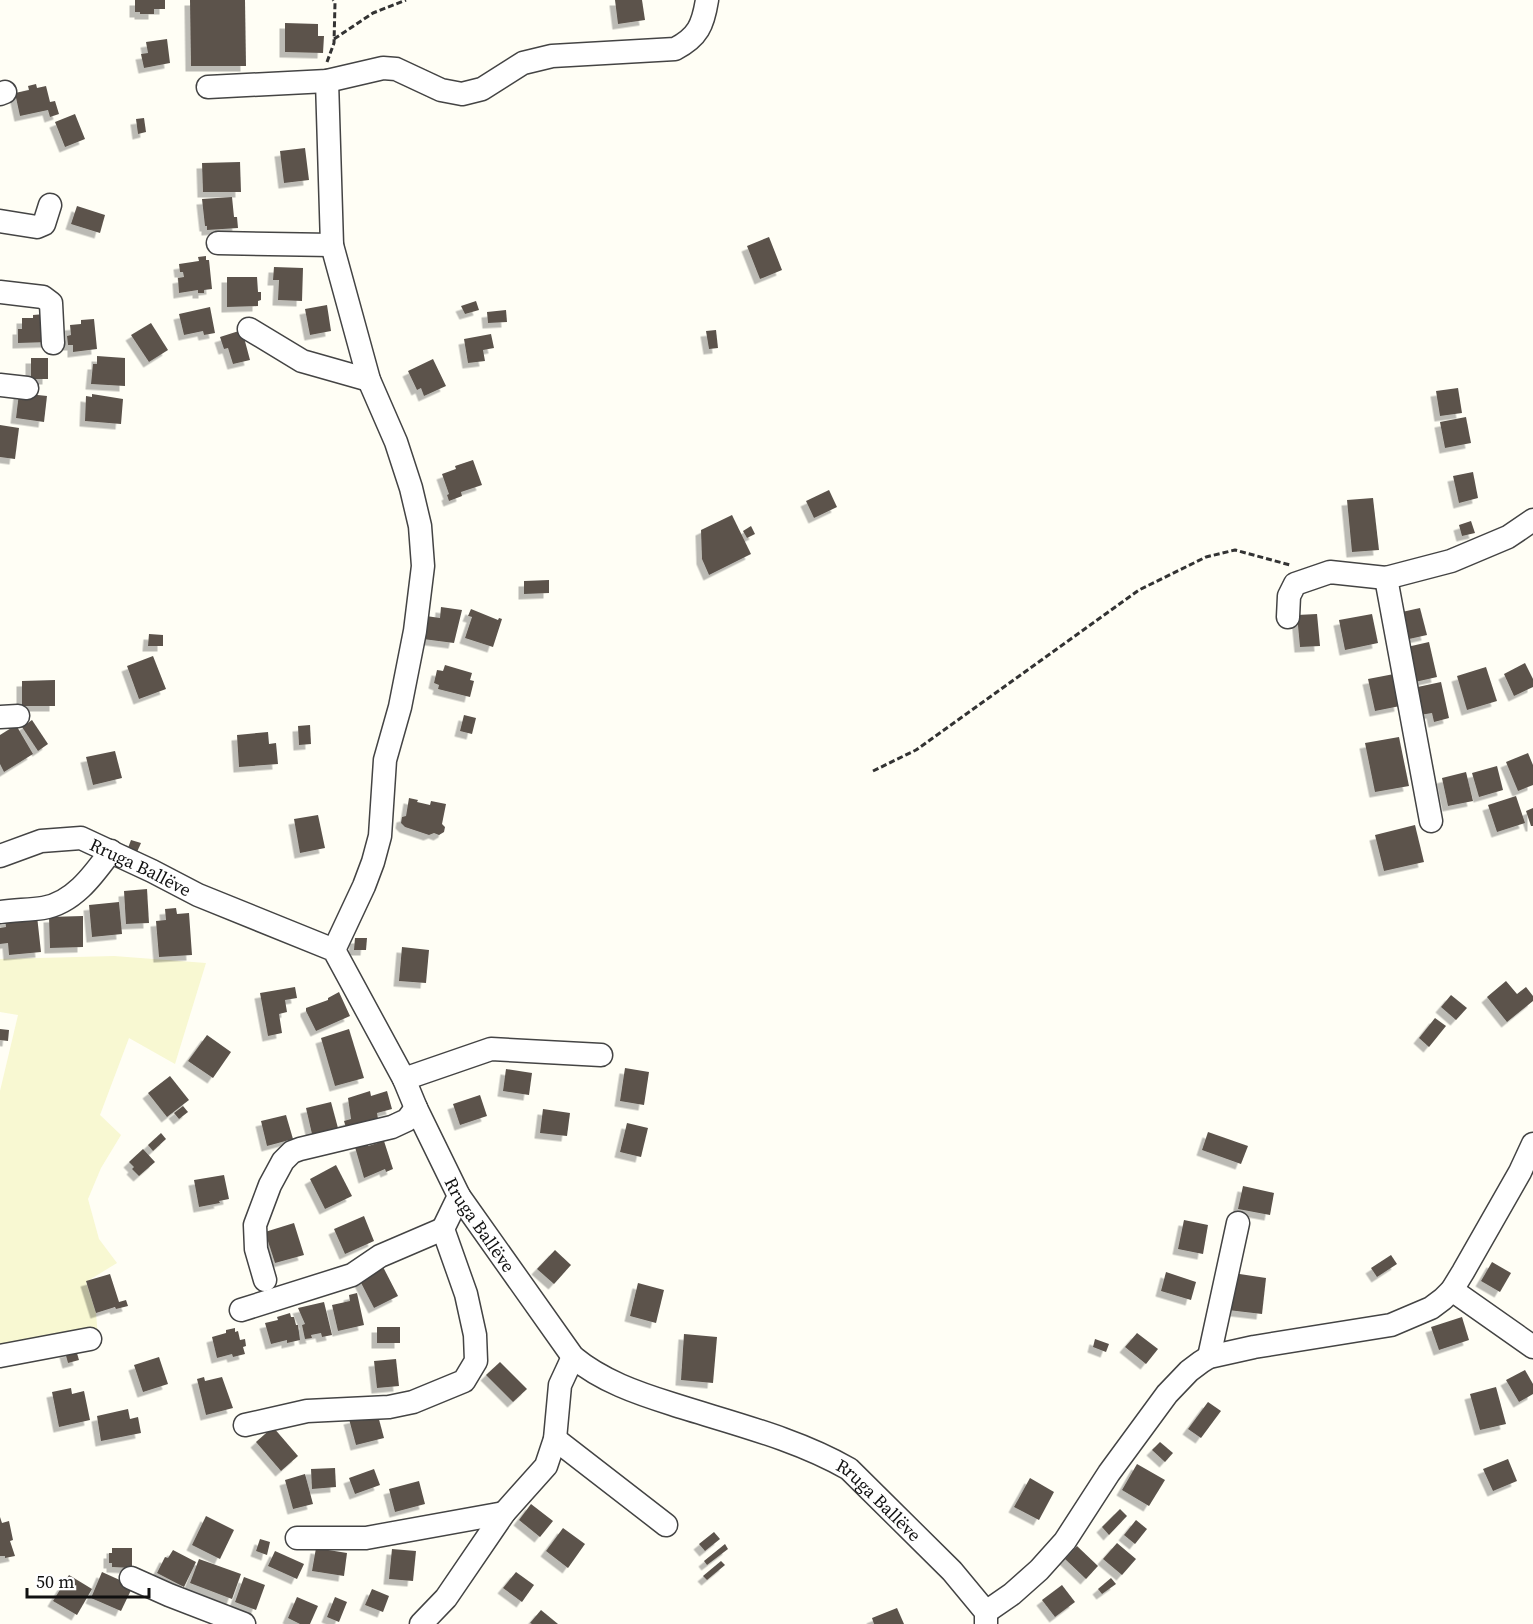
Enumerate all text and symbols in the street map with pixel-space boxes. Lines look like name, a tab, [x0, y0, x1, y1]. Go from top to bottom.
street label: Rruga Ballëve	[86, 831, 196, 902]
street label: Rruga Ballëve	[439, 1173, 521, 1277]
street label: Rruga Ballëve	[832, 1452, 927, 1547]
scale bar	[27, 1561, 148, 1599]
text: 50 m	[36, 1569, 74, 1594]

